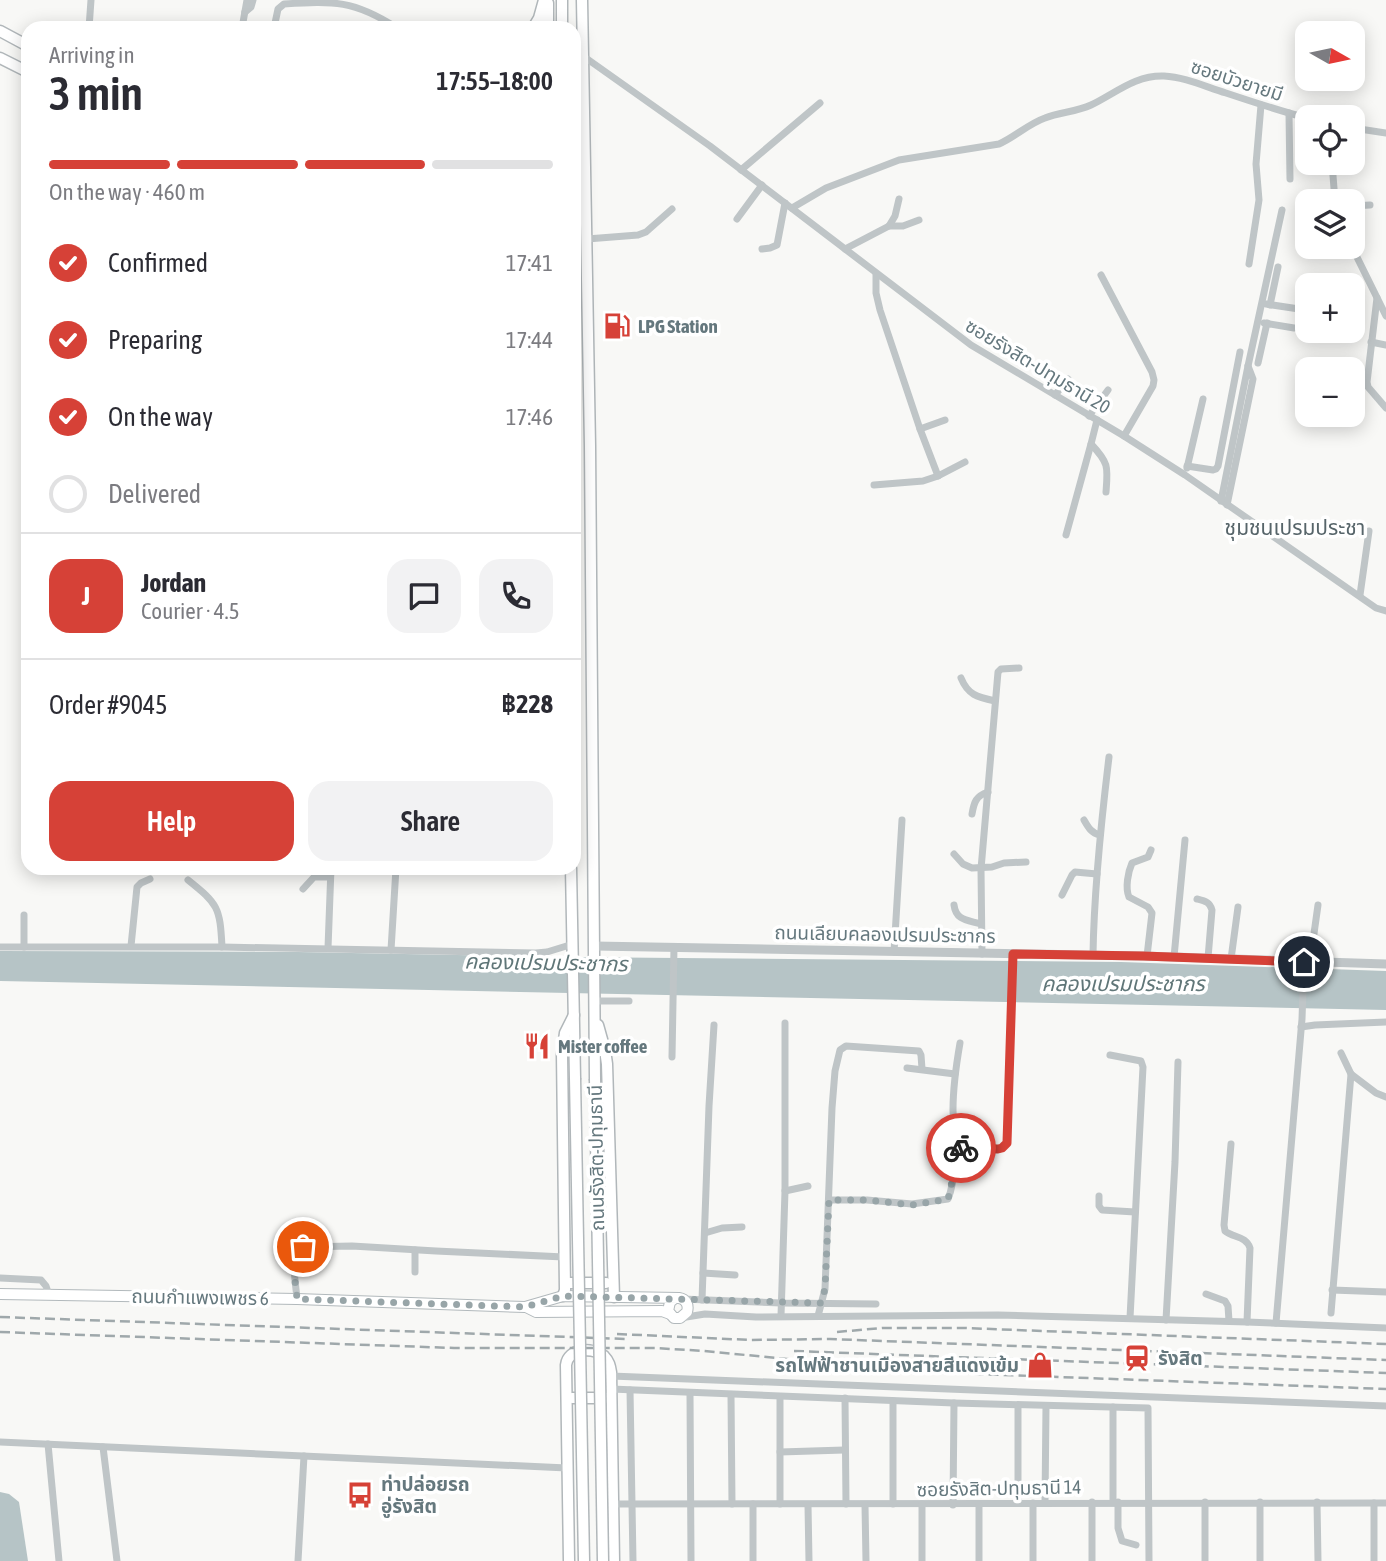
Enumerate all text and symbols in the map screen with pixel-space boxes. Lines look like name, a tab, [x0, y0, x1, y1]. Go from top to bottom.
north arrow	[1295, 21, 1365, 91]
map controls	[1295, 21, 1365, 427]
text: Arriving in	[49, 42, 135, 68]
street label: ซอยบัวยายมี	[1188, 55, 1286, 105]
text: 17:55–18:00	[436, 66, 553, 96]
text: 3 min	[49, 67, 143, 120]
button: locate	[1295, 105, 1365, 175]
text: On the way · 460 m	[49, 179, 205, 205]
button: layers	[1295, 189, 1365, 259]
icon: check	[49, 244, 87, 282]
text: Confirmed	[108, 248, 208, 278]
text: 17:41	[506, 250, 553, 276]
button: +	[1295, 273, 1365, 343]
fuel station icon: LPG Station	[602, 311, 632, 341]
street label: ซอยรังสิต-ปทุมธานี 20	[961, 314, 1114, 419]
place label: LPG Station	[638, 315, 718, 337]
icon: check	[49, 321, 87, 359]
text: Preparing	[108, 325, 202, 355]
text: 17:44	[506, 327, 553, 353]
button: −	[1295, 357, 1365, 427]
icon: check	[49, 398, 87, 436]
text: On the way	[108, 402, 213, 432]
text: 17:46	[506, 404, 553, 430]
text: Delivered	[108, 479, 201, 509]
district label: ชุมชนเปรมประชา	[1225, 515, 1365, 541]
button: chat	[387, 559, 461, 633]
button: phone	[479, 559, 553, 633]
text: Jordan	[141, 568, 206, 598]
text: J	[82, 581, 90, 611]
text: Courier · 4.5	[141, 598, 240, 624]
text: ฿228	[501, 689, 553, 719]
text: Order #9045	[49, 690, 168, 720]
button: Help	[49, 781, 294, 861]
button: Share	[308, 781, 553, 861]
street label: ถนนเลียบคลองเปรมประชากร	[774, 921, 996, 947]
pin	[1274, 932, 1334, 992]
icon: home	[1285, 943, 1323, 981]
water label: คลองเปรมประชากร	[464, 949, 629, 975]
water label: คลองเปรมประชากร	[1041, 971, 1206, 995]
restaurant icon: Mister coffee	[522, 1031, 552, 1061]
place label: Mister coffee	[558, 1035, 648, 1057]
street label: ถนนรังสิต-ปทุมธานี	[584, 1085, 609, 1231]
courier	[926, 1113, 996, 1183]
icon: bike	[942, 1129, 980, 1167]
pin	[273, 1217, 333, 1277]
icon: bag	[284, 1228, 322, 1266]
street label: ถนนกำแพงเพชร 6	[131, 1285, 269, 1309]
station icon: รังสิต	[1122, 1343, 1152, 1373]
place label: รังสิต	[1158, 1347, 1203, 1369]
shop icon: รถไฟฟ้าชานเมืองสายสีแดงเข้ม	[1025, 1350, 1055, 1380]
place label: รถไฟฟ้าชานเมืองสายสีแดงเข้ม	[775, 1354, 1019, 1376]
place label: ท่าปล่อยรถ อู่รังสิต	[381, 1473, 470, 1518]
street label: ซอยรังสิต-ปทุมธานี 14	[916, 1476, 1082, 1501]
bus stop icon: ท่าปล่อยรถ อู่รังสิต	[345, 1480, 375, 1510]

